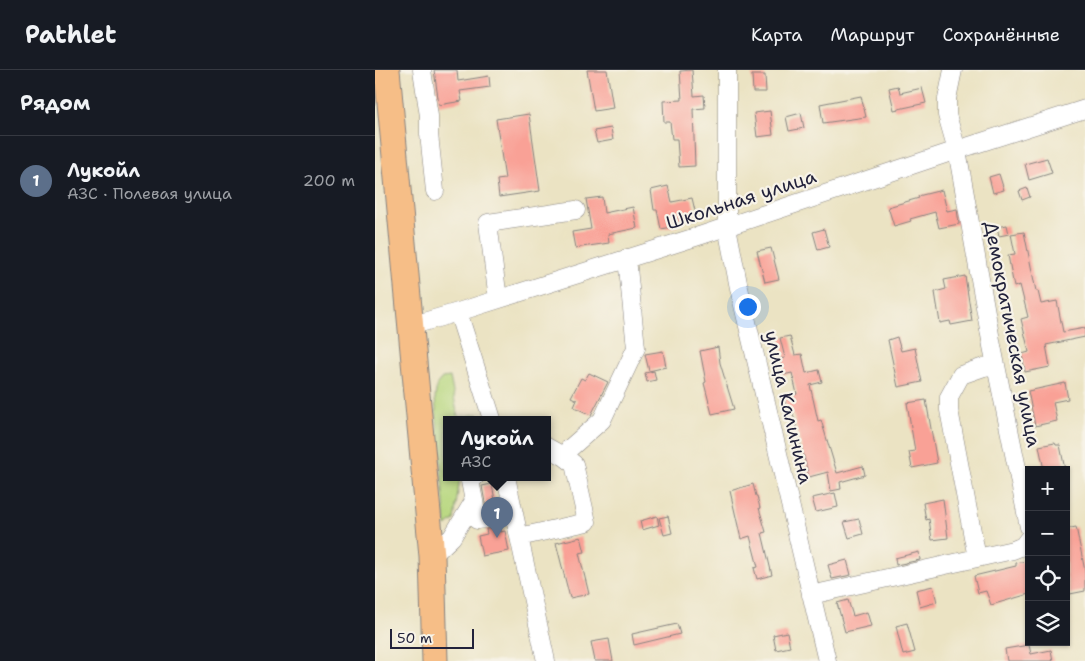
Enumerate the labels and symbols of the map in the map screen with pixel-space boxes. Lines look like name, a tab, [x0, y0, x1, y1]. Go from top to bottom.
street label: Школьная улица	[663, 163, 820, 236]
street label: Демократическая улица	[978, 219, 1047, 449]
your location	[735, 294, 761, 320]
street label: улица Калинина	[759, 328, 818, 487]
pin: 1	[481, 497, 513, 538]
scale bar	[390, 626, 474, 649]

